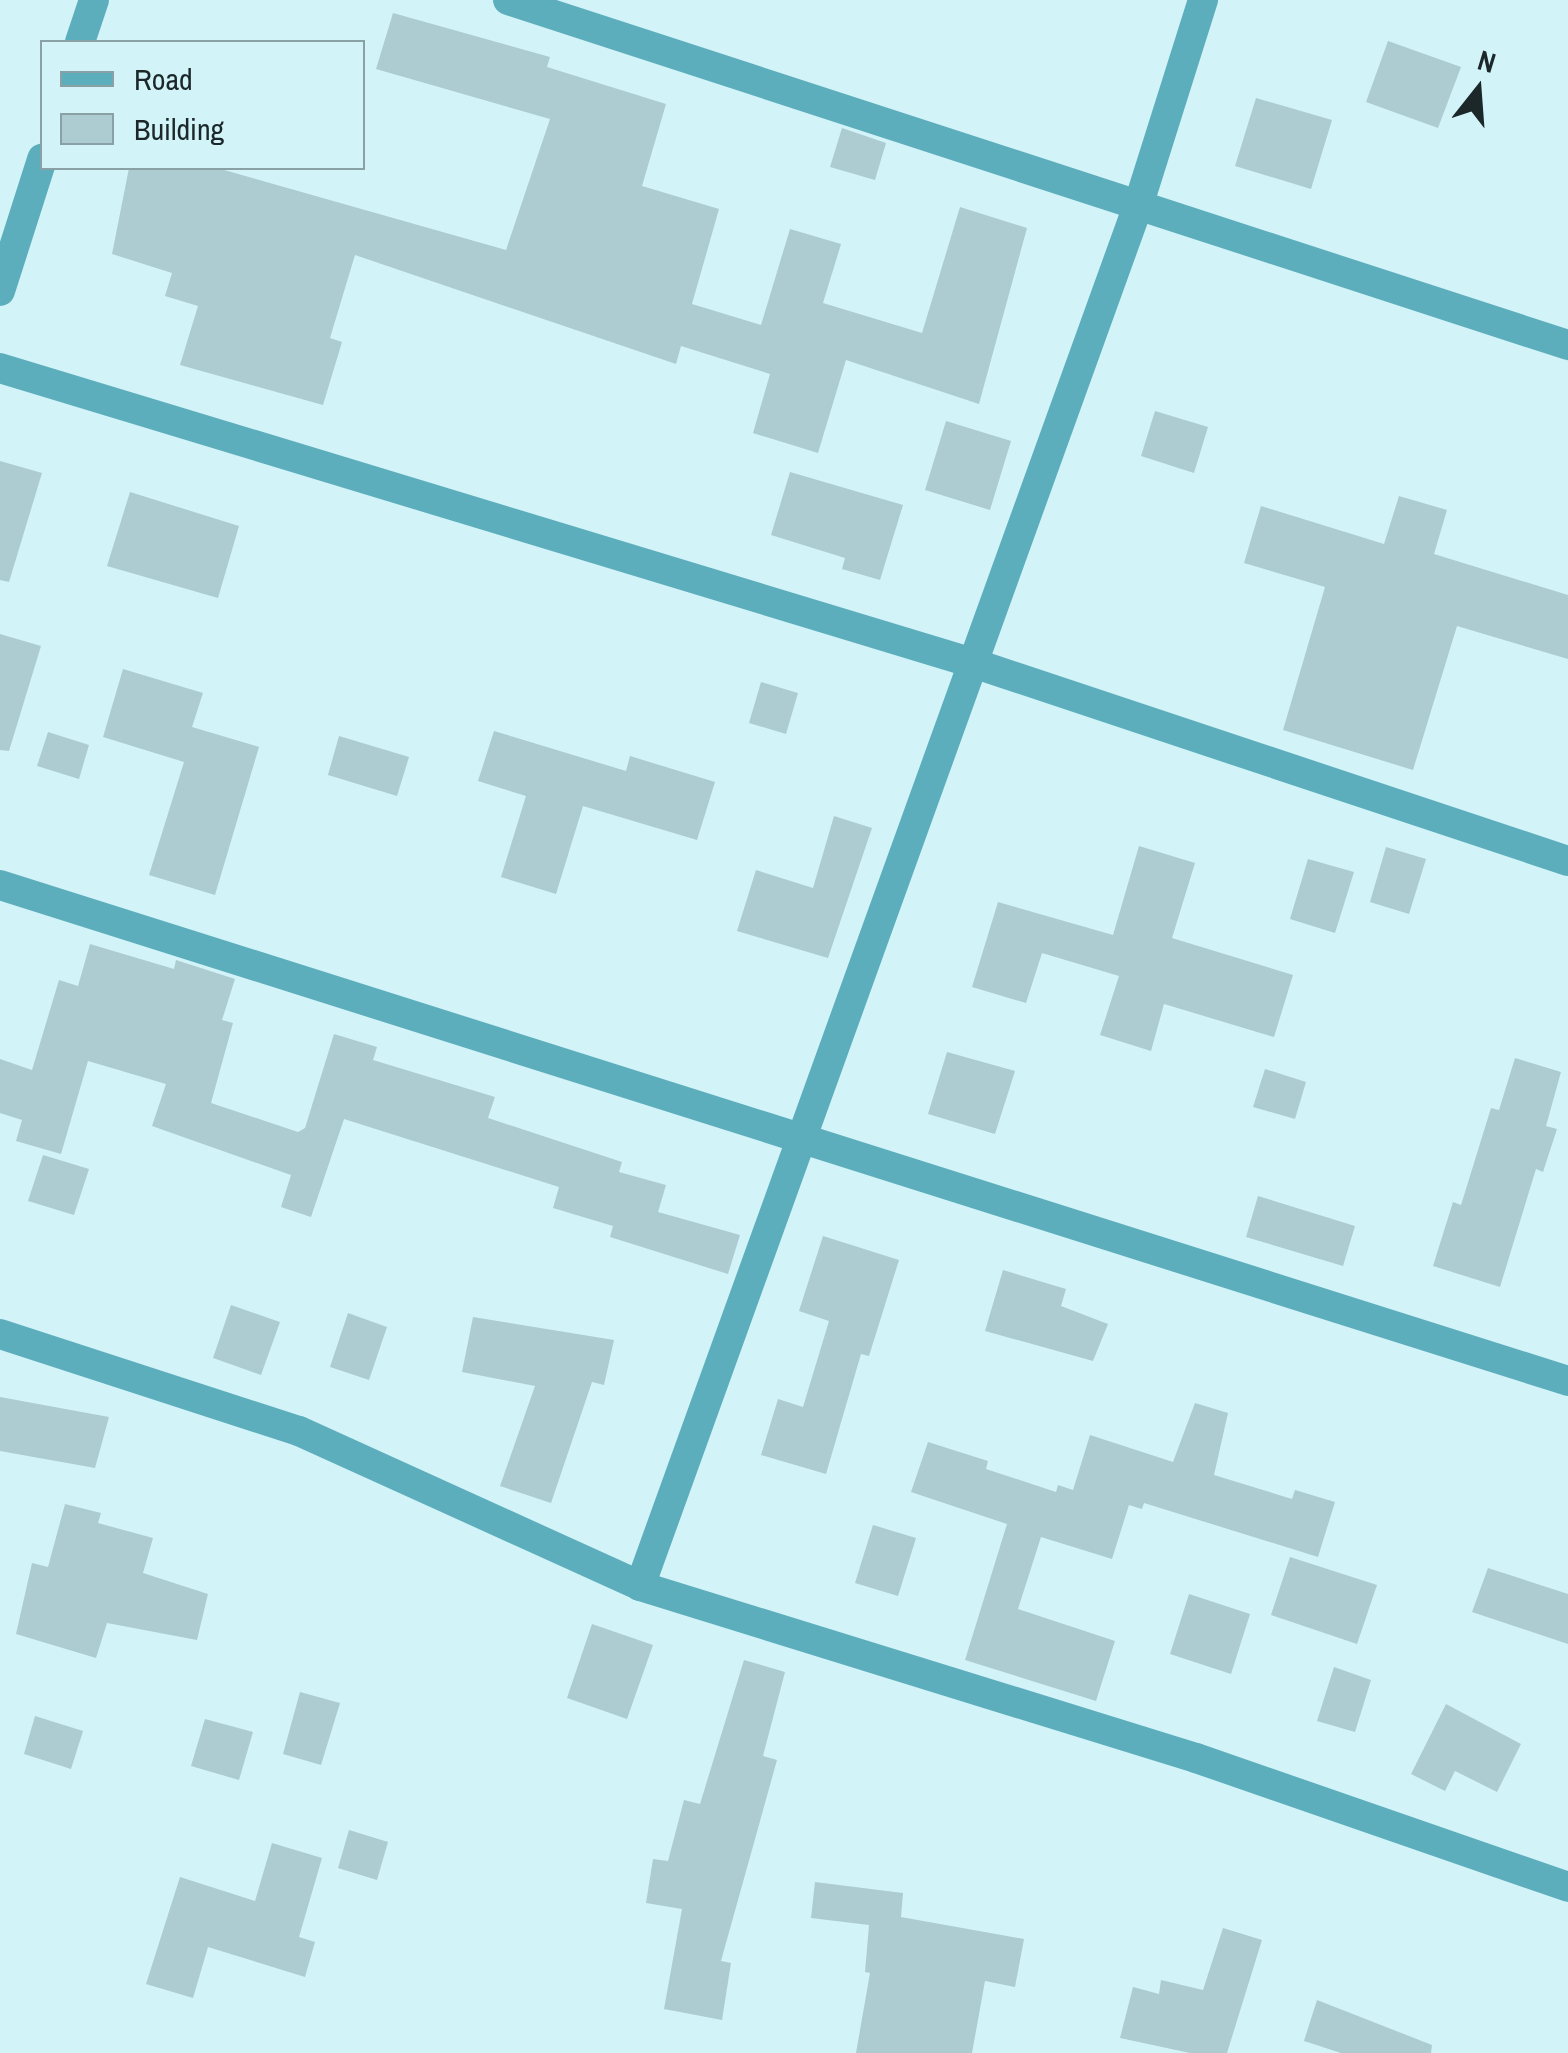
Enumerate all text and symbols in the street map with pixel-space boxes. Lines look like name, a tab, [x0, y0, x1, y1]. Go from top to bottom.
legend	[40, 40, 365, 170]
north arrow	[1428, 40, 1528, 140]
text: N	[1473, 41, 1500, 82]
text: Road	[134, 59, 193, 99]
text: Building	[134, 109, 224, 149]

